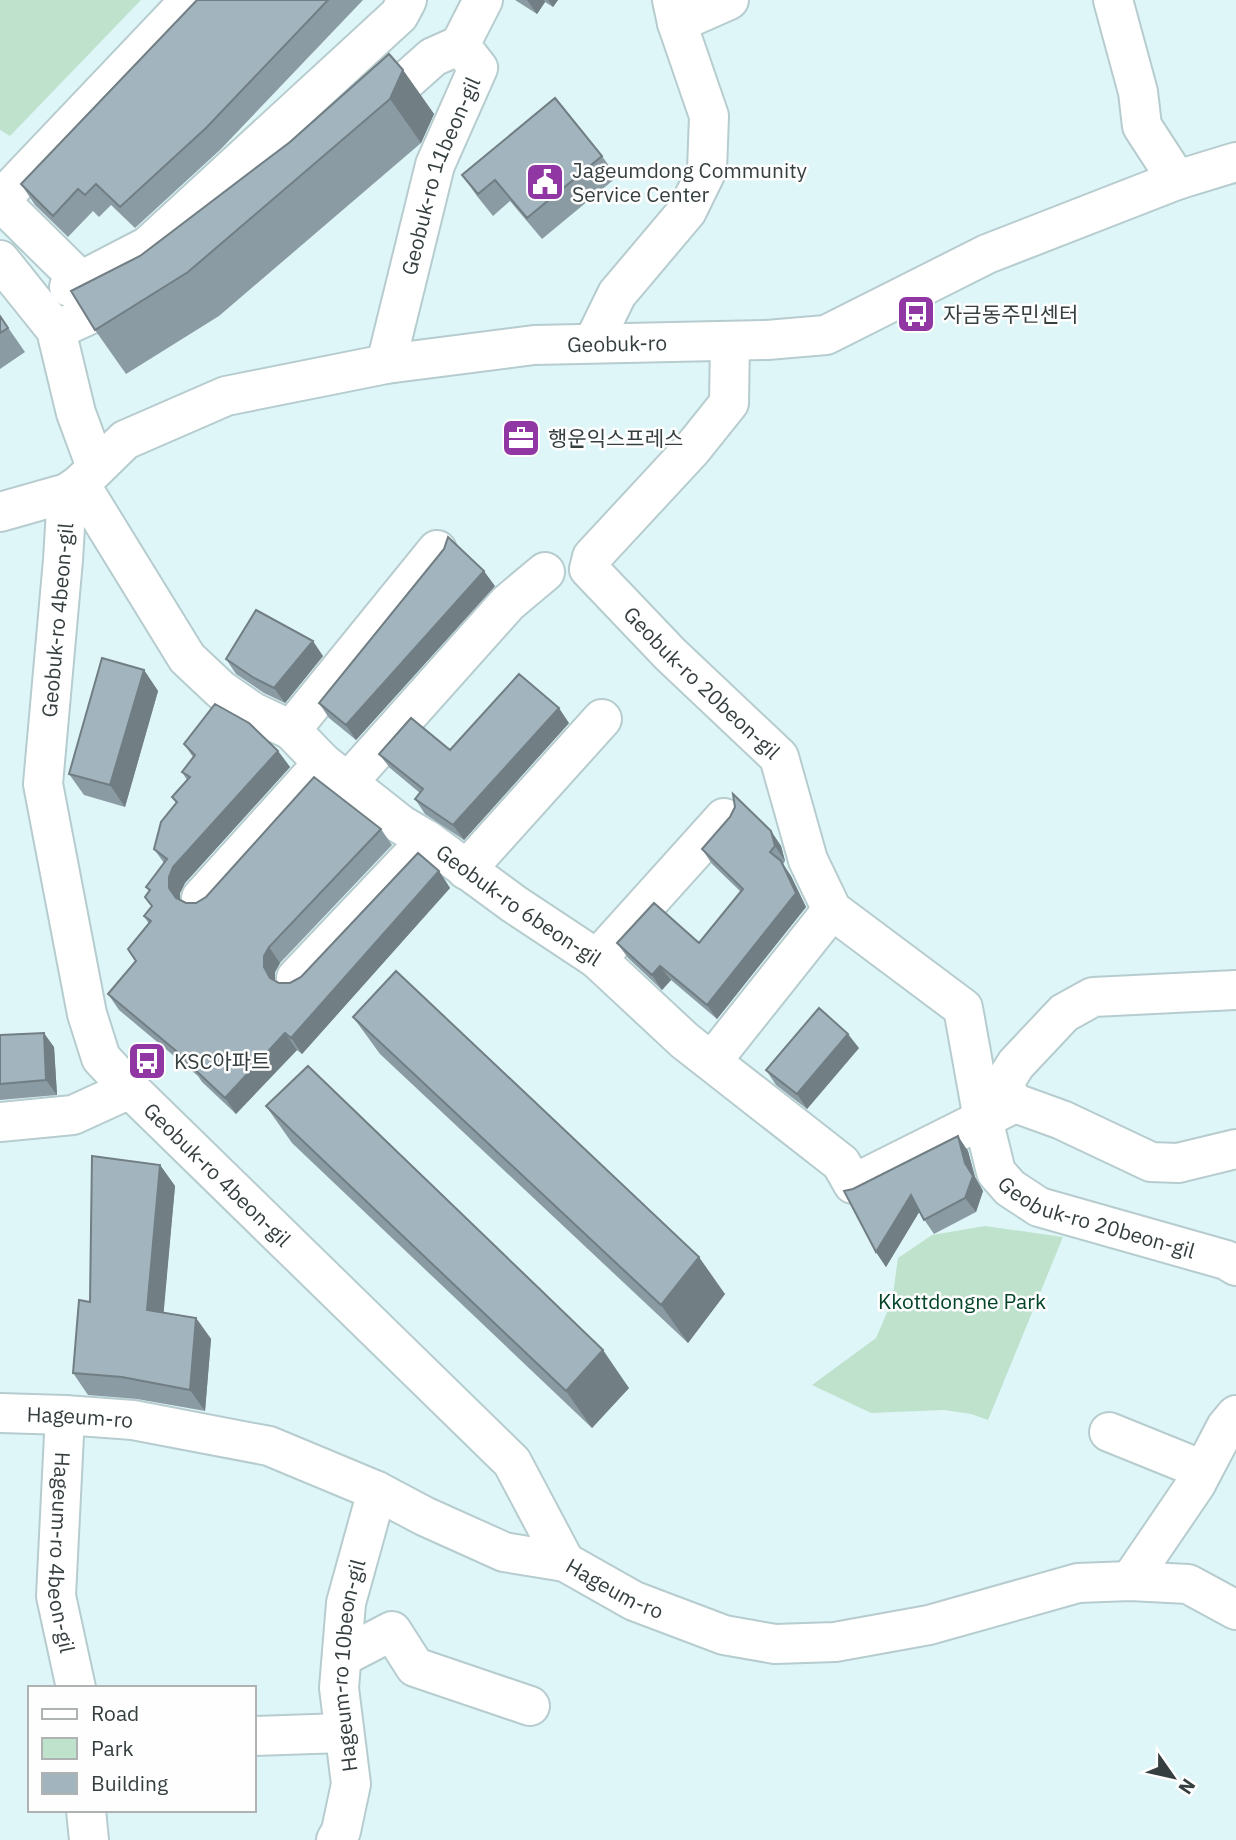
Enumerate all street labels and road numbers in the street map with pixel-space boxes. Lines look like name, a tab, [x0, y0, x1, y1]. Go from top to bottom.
street label: Geobuk-ro 11beon-gil	[394, 72, 486, 278]
street label: Geobuk-ro	[567, 328, 667, 358]
street label: Geobuk-ro 4beon-gil	[35, 521, 79, 718]
street label: Geobuk-ro 20beon-gil	[618, 600, 787, 765]
street label: Geobuk-ro 6beon-gil	[431, 838, 607, 972]
street label: Geobuk-ro 4beon-gil	[138, 1096, 297, 1253]
street label: Geobuk-ro 20beon-gil	[992, 1170, 1199, 1265]
street label: Hageum-ro	[26, 1400, 134, 1434]
street label: Hageum-ro 4beon-gil	[42, 1451, 82, 1656]
street label: Hageum-ro	[561, 1551, 668, 1625]
street label: Hageum-ro 10beon-gil	[325, 1556, 372, 1774]

